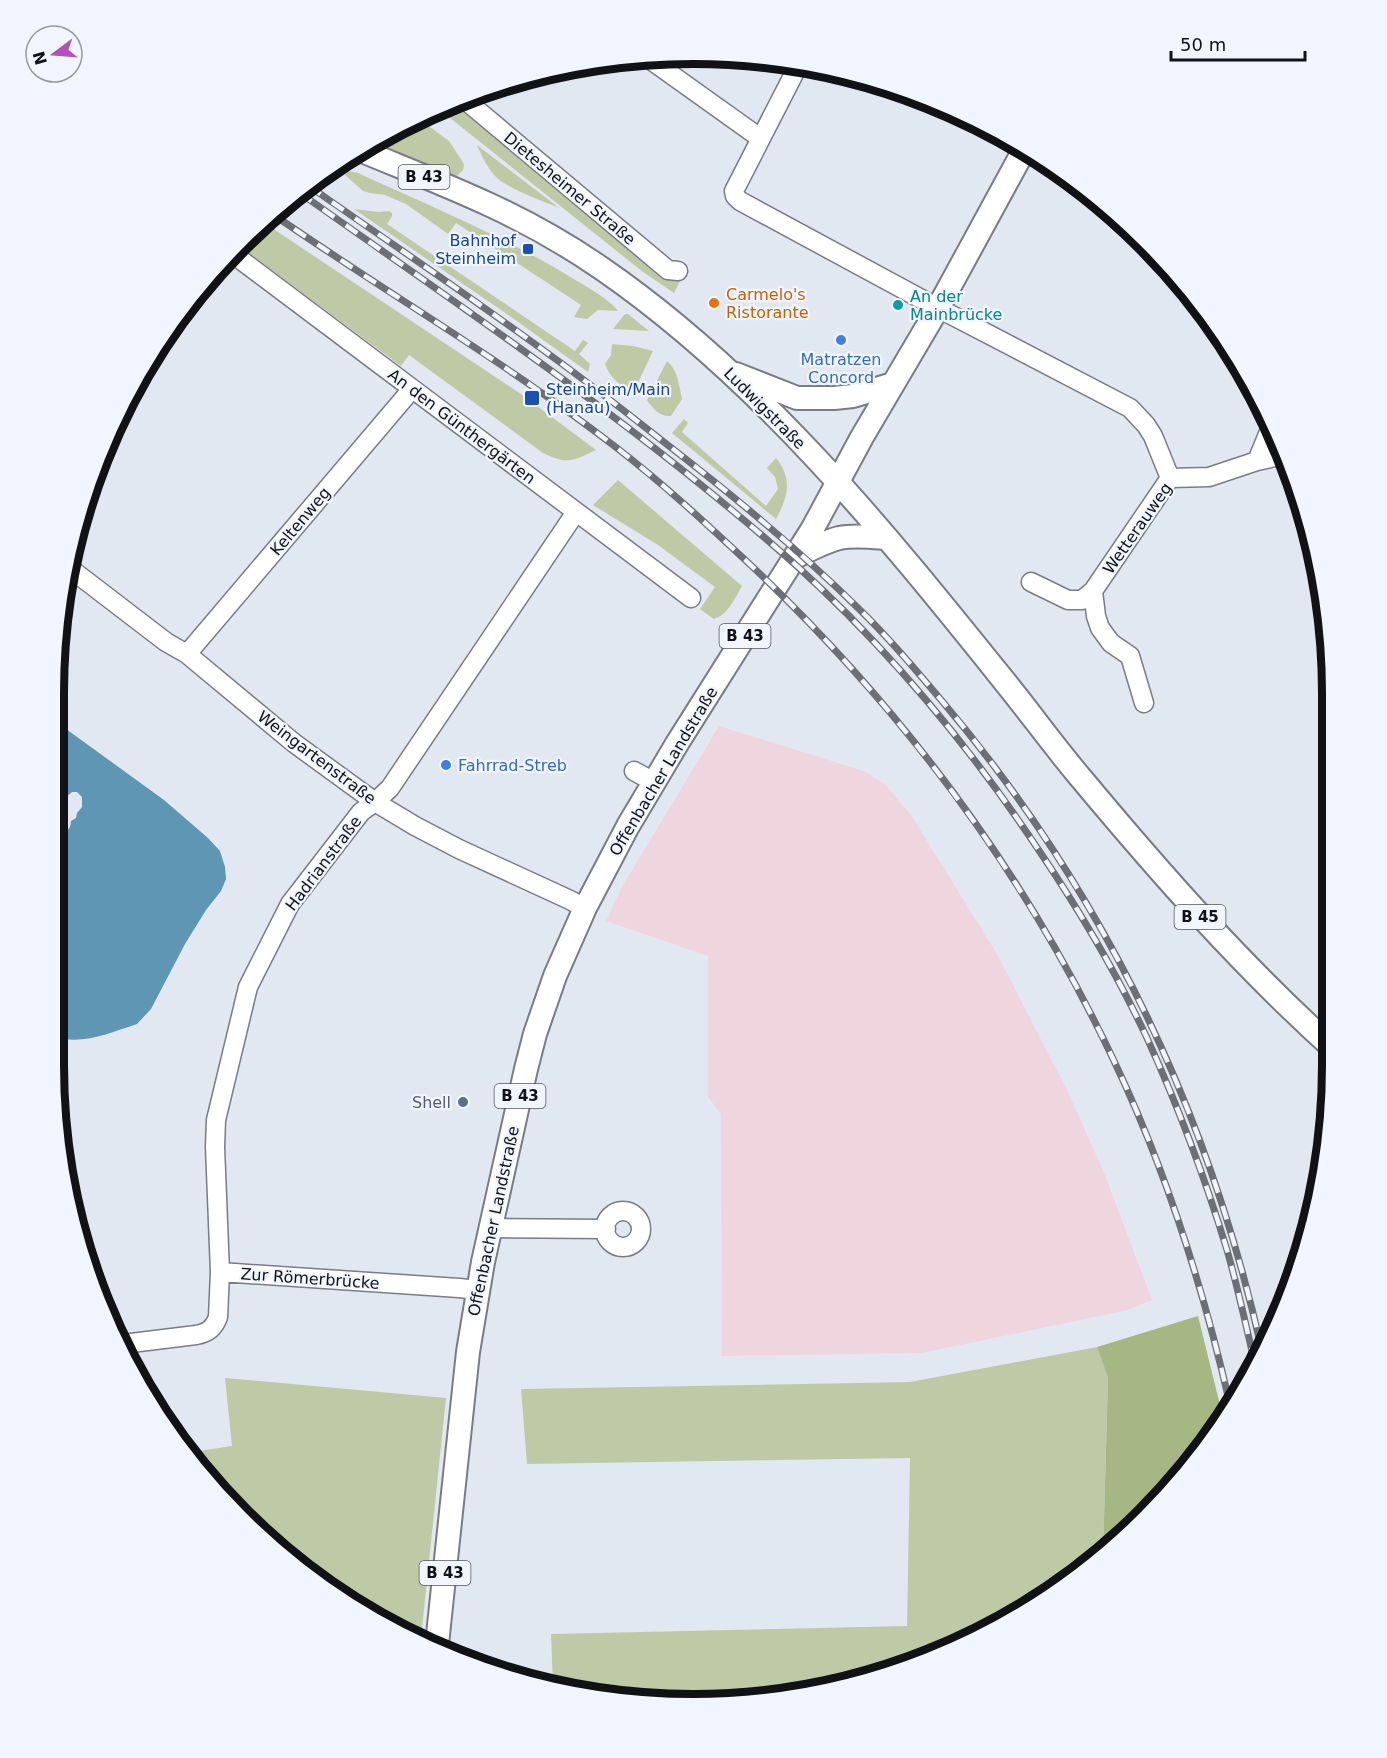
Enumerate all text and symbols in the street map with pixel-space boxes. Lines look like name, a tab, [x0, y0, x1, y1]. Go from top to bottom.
north arrow	[24, 24, 84, 84]
scale bar	[1171, 24, 1304, 62]
text: 50 m	[1180, 34, 1226, 55]
text: N	[29, 49, 51, 67]
street label: Dietesheimer Straße	[500, 128, 639, 249]
road number: B 43	[398, 165, 450, 189]
place label: Bahnhof Steinheim	[435, 231, 516, 268]
marker: Bahnhof Steinheim	[521, 242, 535, 256]
place label: Carmelo's Ristorante	[726, 285, 809, 322]
place label: An der Mainbrücke	[910, 287, 1002, 324]
marker: Carmelo's Ristorante	[707, 296, 721, 310]
marker: An der Mainbrücke	[891, 298, 905, 312]
marker: Matratzen Concord	[834, 333, 848, 347]
place label: Matratzen Concord	[801, 350, 881, 387]
street label: Ludwigstraße	[720, 364, 809, 453]
street label: An den Günthergärten	[384, 365, 539, 488]
place label: Steinheim/Main (Hanau)	[546, 380, 670, 417]
marker: Steinheim/Main (Hanau)	[523, 389, 541, 407]
street label: Wetterauweg	[1099, 479, 1176, 577]
street label: Keltenweg	[266, 483, 334, 559]
road number: B 43	[720, 624, 771, 648]
street label: Offenbacher Landstraße	[605, 683, 722, 859]
street label: Weingartenstraße	[254, 707, 380, 808]
place label: Fahrrad-Streb	[458, 756, 567, 775]
marker: Fahrrad-Streb	[439, 758, 453, 772]
street label: Hadrianstraße	[282, 812, 365, 914]
road number: B 45	[1174, 905, 1226, 929]
road number: B 43	[494, 1084, 546, 1108]
place label: Shell	[412, 1093, 451, 1112]
marker: Shell	[456, 1095, 470, 1109]
street label: Offenbacher Landstraße	[464, 1124, 523, 1318]
street label: Zur Römerbrücke	[240, 1264, 380, 1293]
road number: B 43	[420, 1561, 470, 1585]

